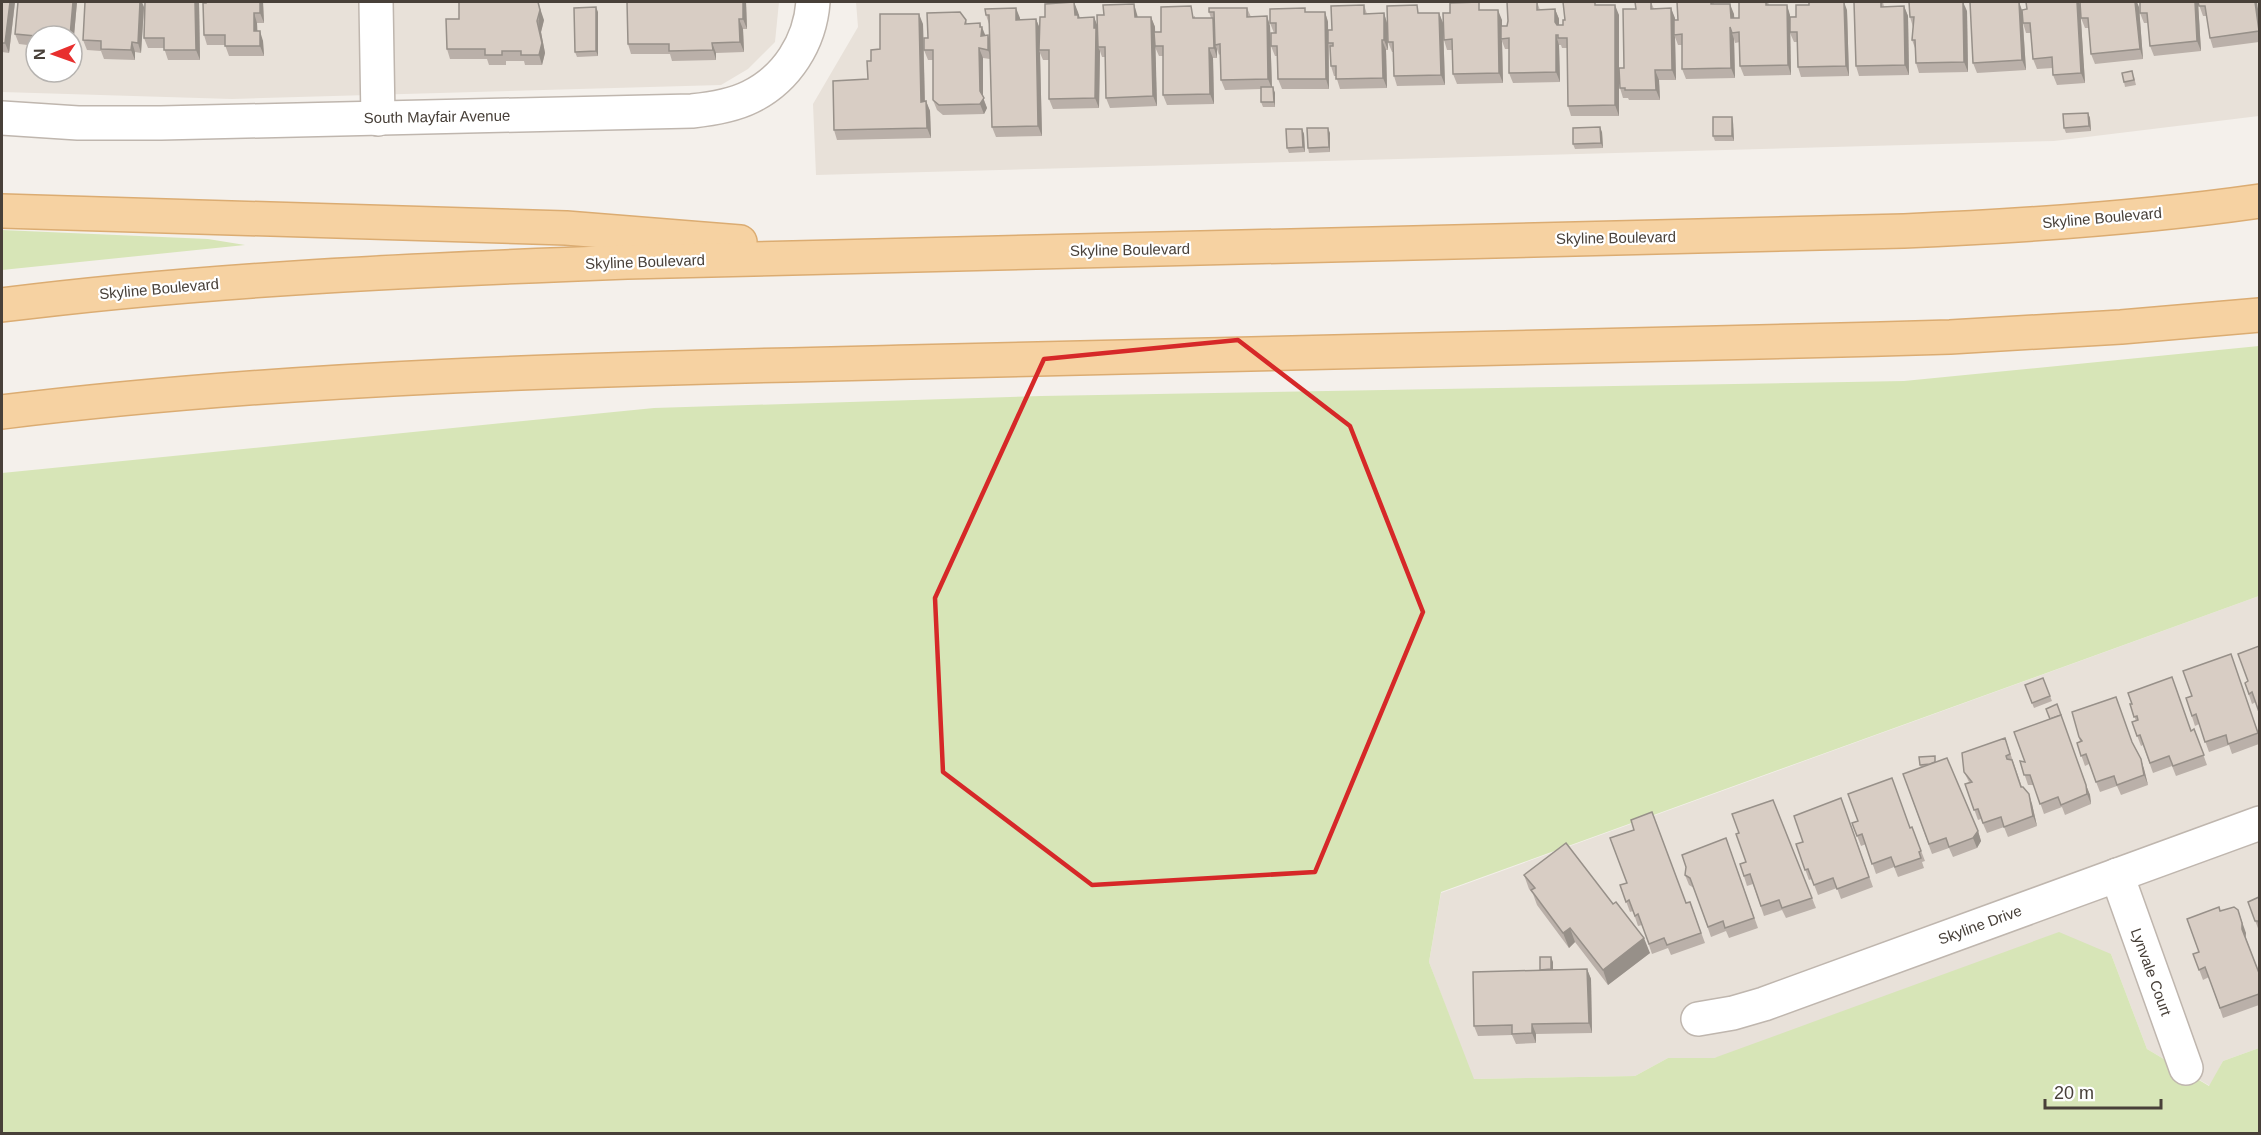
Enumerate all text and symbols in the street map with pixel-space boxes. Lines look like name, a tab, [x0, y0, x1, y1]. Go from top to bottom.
north arrow	[24, 24, 84, 84]
text: N	[31, 48, 48, 60]
street label: South Mayfair Avenue	[364, 107, 510, 126]
street label: Skyline Boulevard	[2041, 204, 2163, 231]
street label: Skyline Boulevard	[1556, 228, 1676, 247]
street label: Skyline Boulevard	[1070, 240, 1190, 259]
street label: Skyline Boulevard	[585, 251, 705, 272]
street label: Skyline Boulevard	[98, 275, 220, 302]
street label: Skyline Drive	[1936, 902, 2024, 947]
street label: Lynvale Court	[2128, 926, 2175, 1019]
scale bar	[2045, 1072, 2160, 1110]
text: 20 m	[2054, 1083, 2094, 1103]

